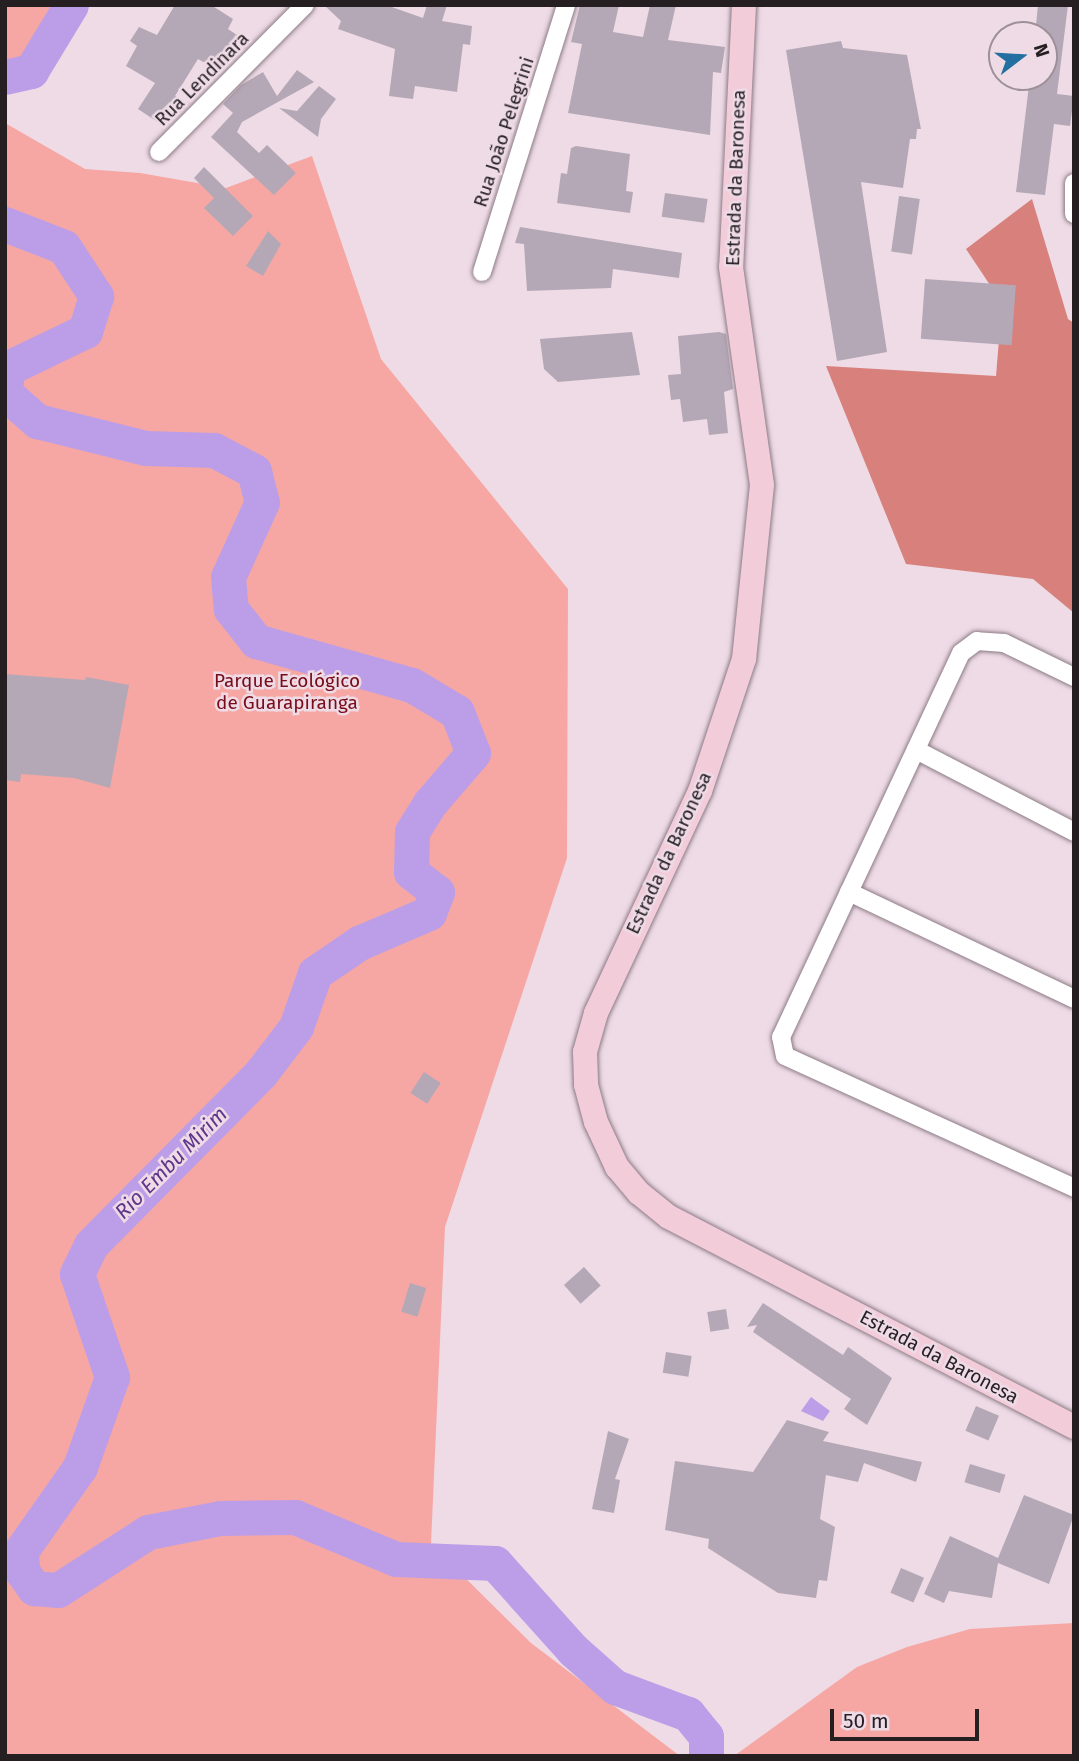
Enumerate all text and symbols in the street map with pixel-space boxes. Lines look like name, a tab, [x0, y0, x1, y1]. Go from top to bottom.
north arrow	[988, 21, 1058, 91]
street label: Rua Lendinara	[150, 27, 254, 131]
text: N	[1029, 41, 1054, 60]
street label: Rua João Pelegrini	[469, 54, 539, 210]
street label: Estrada da Baronesa	[722, 89, 750, 267]
park label: Parque Ecológico de Guarapiranga	[214, 670, 360, 714]
street label: Estrada da Baronesa	[621, 768, 717, 938]
water label: Rio Embu Mirim	[110, 1102, 232, 1224]
street label: Estrada da Baronesa	[856, 1305, 1022, 1409]
scale bar	[834, 1694, 983, 1738]
text: 50 m	[843, 1708, 889, 1734]

